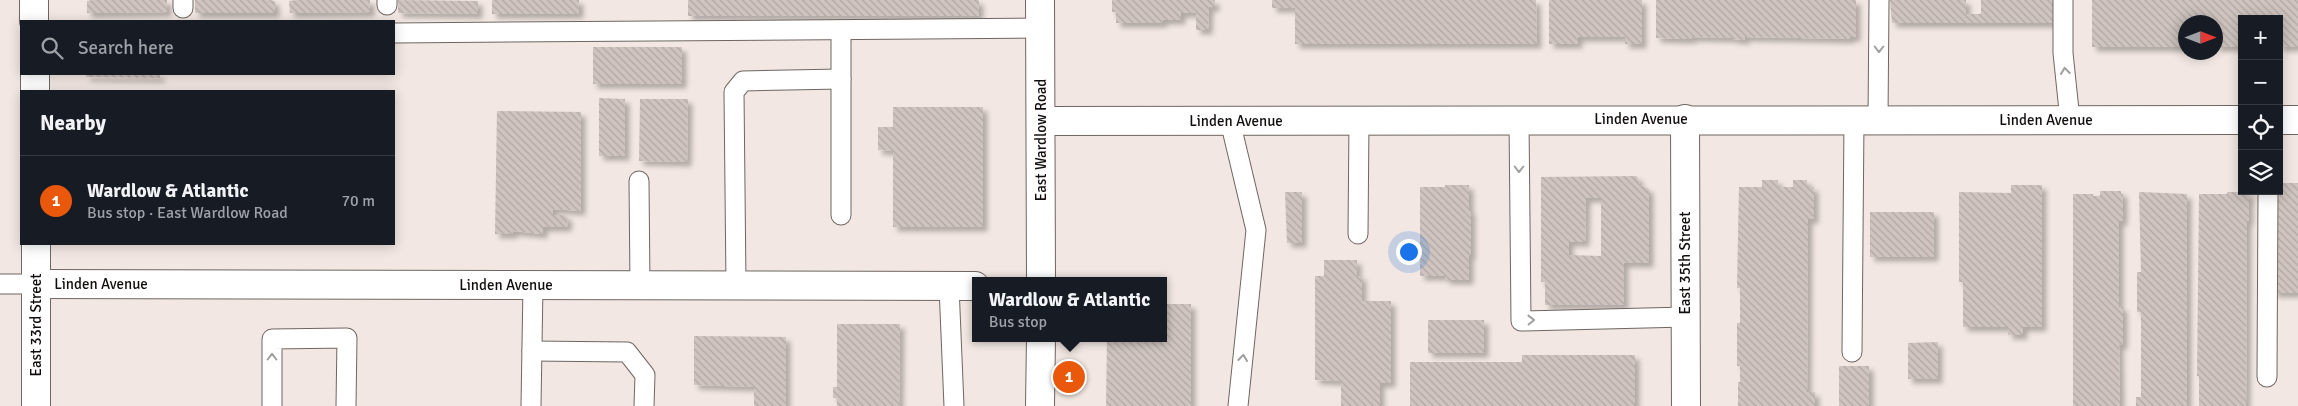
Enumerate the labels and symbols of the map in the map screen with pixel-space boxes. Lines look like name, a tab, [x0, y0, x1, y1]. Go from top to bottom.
north arrow	[2178, 15, 2223, 60]
one-way arrow	[1874, 45, 1884, 53]
one-way arrow	[2060, 67, 2071, 75]
street label: East Wardlow Road	[1032, 79, 1050, 201]
street label: Linden Avenue	[1594, 110, 1688, 128]
street label: Linden Avenue	[1999, 111, 2093, 129]
street label: Linden Avenue	[1189, 112, 1283, 130]
one-way arrow	[1514, 166, 1524, 173]
street label: East 35th Street	[1676, 211, 1694, 315]
your location	[1396, 239, 1422, 265]
street label: East 33rd Street	[27, 273, 45, 377]
street label: Linden Avenue	[54, 275, 148, 293]
street label: Linden Avenue	[459, 276, 553, 294]
one-way arrow	[1528, 315, 1536, 326]
one-way arrow	[267, 353, 277, 361]
one-way arrow	[1238, 353, 1249, 361]
pin: 1	[1053, 358, 1085, 396]

